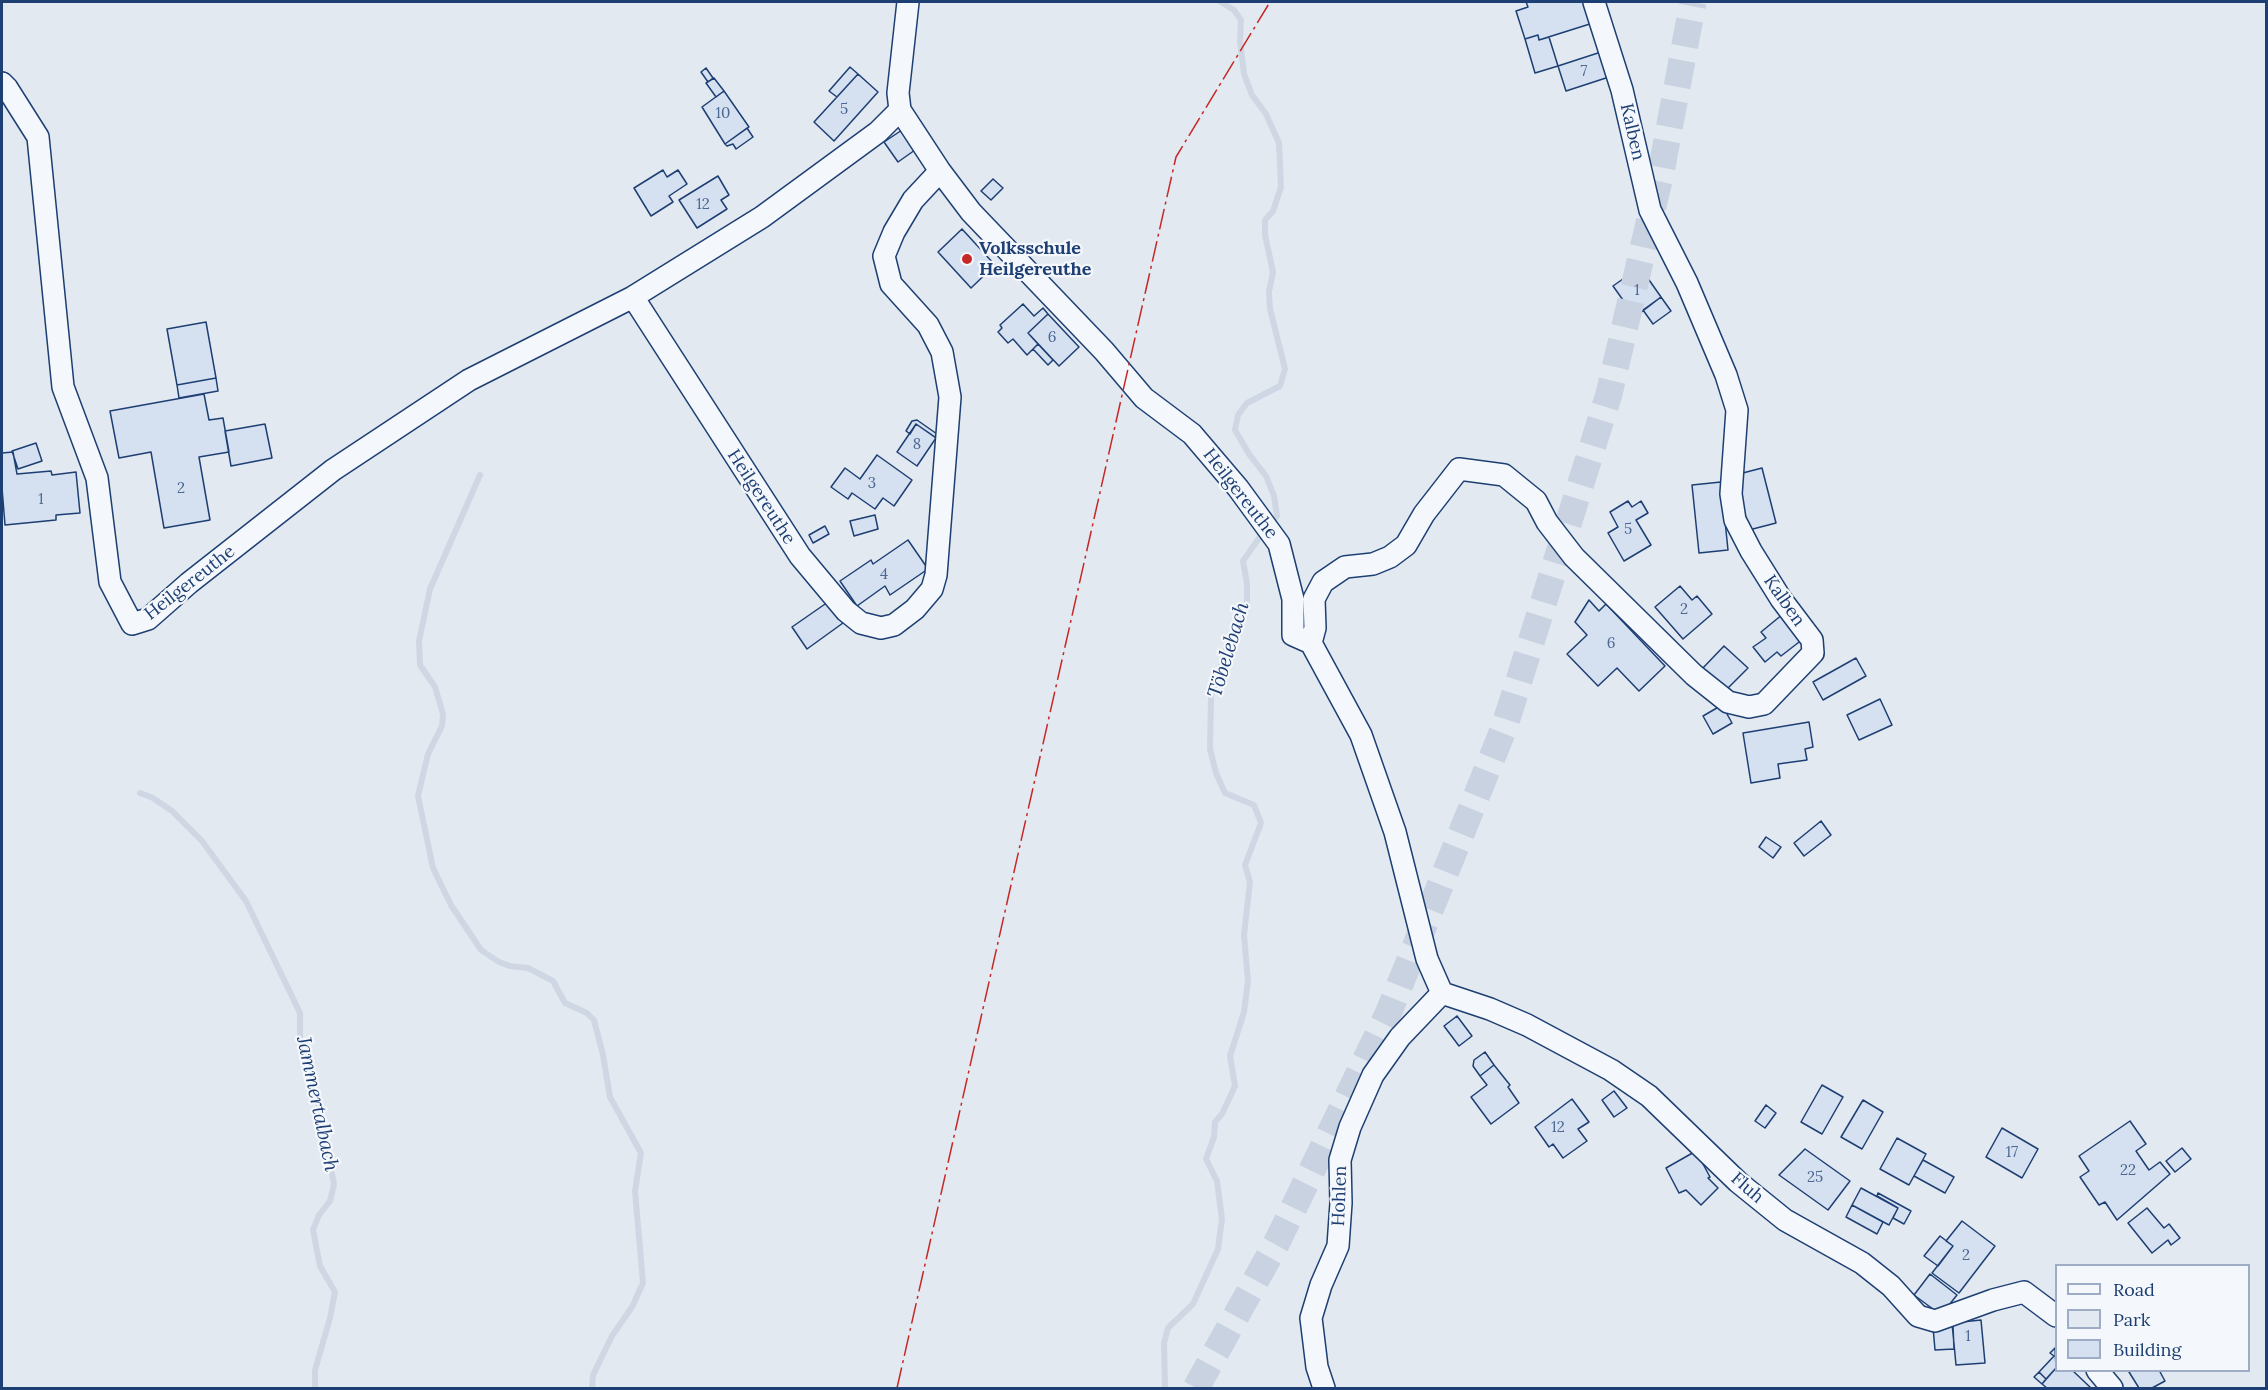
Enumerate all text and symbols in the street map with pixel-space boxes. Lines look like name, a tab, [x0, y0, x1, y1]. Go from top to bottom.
house number: 7	[1581, 63, 1587, 81]
house number: 5	[840, 101, 848, 119]
street label: Kalben	[1615, 101, 1649, 163]
house number: 10	[716, 105, 730, 123]
house number: 12	[696, 196, 710, 214]
place label: Volksschule Heilgereuthe	[979, 238, 1091, 280]
marker: Volksschule Heilgereuthe	[960, 252, 974, 266]
house number: 1	[1634, 282, 1640, 300]
house number: 6	[1048, 329, 1056, 347]
house number: 8	[913, 436, 921, 454]
street label: Heilgereuthe	[1198, 445, 1282, 543]
street label: Heilgereuthe	[722, 446, 800, 548]
house number: 3	[868, 475, 876, 493]
house number: 2	[177, 480, 185, 498]
house number: 1	[38, 491, 44, 509]
house number: 5	[1624, 521, 1632, 539]
street label: Heilgereuthe	[141, 541, 239, 625]
house number: 4	[880, 566, 888, 584]
street label: Kalben	[1759, 571, 1809, 631]
water label: Töbelebach	[1203, 599, 1255, 701]
house number: 2	[1680, 601, 1688, 619]
house number: 6	[1607, 635, 1615, 653]
water label: Jammertalbach	[291, 1034, 343, 1174]
house number: 12	[1551, 1119, 1565, 1137]
house number: 17	[2006, 1144, 2018, 1162]
house number: 22	[2120, 1162, 2136, 1180]
street label: Hohlen	[1328, 1165, 1352, 1227]
street label: Fluh	[1726, 1168, 1768, 1208]
house number: 25	[1807, 1169, 1823, 1187]
house number: 2	[1962, 1247, 1970, 1265]
legend	[2055, 1264, 2250, 1372]
text: Road	[2113, 1278, 2155, 1301]
text: Park	[2113, 1308, 2150, 1331]
house number: 1	[1965, 1328, 1971, 1346]
text: Building	[2113, 1338, 2181, 1361]

